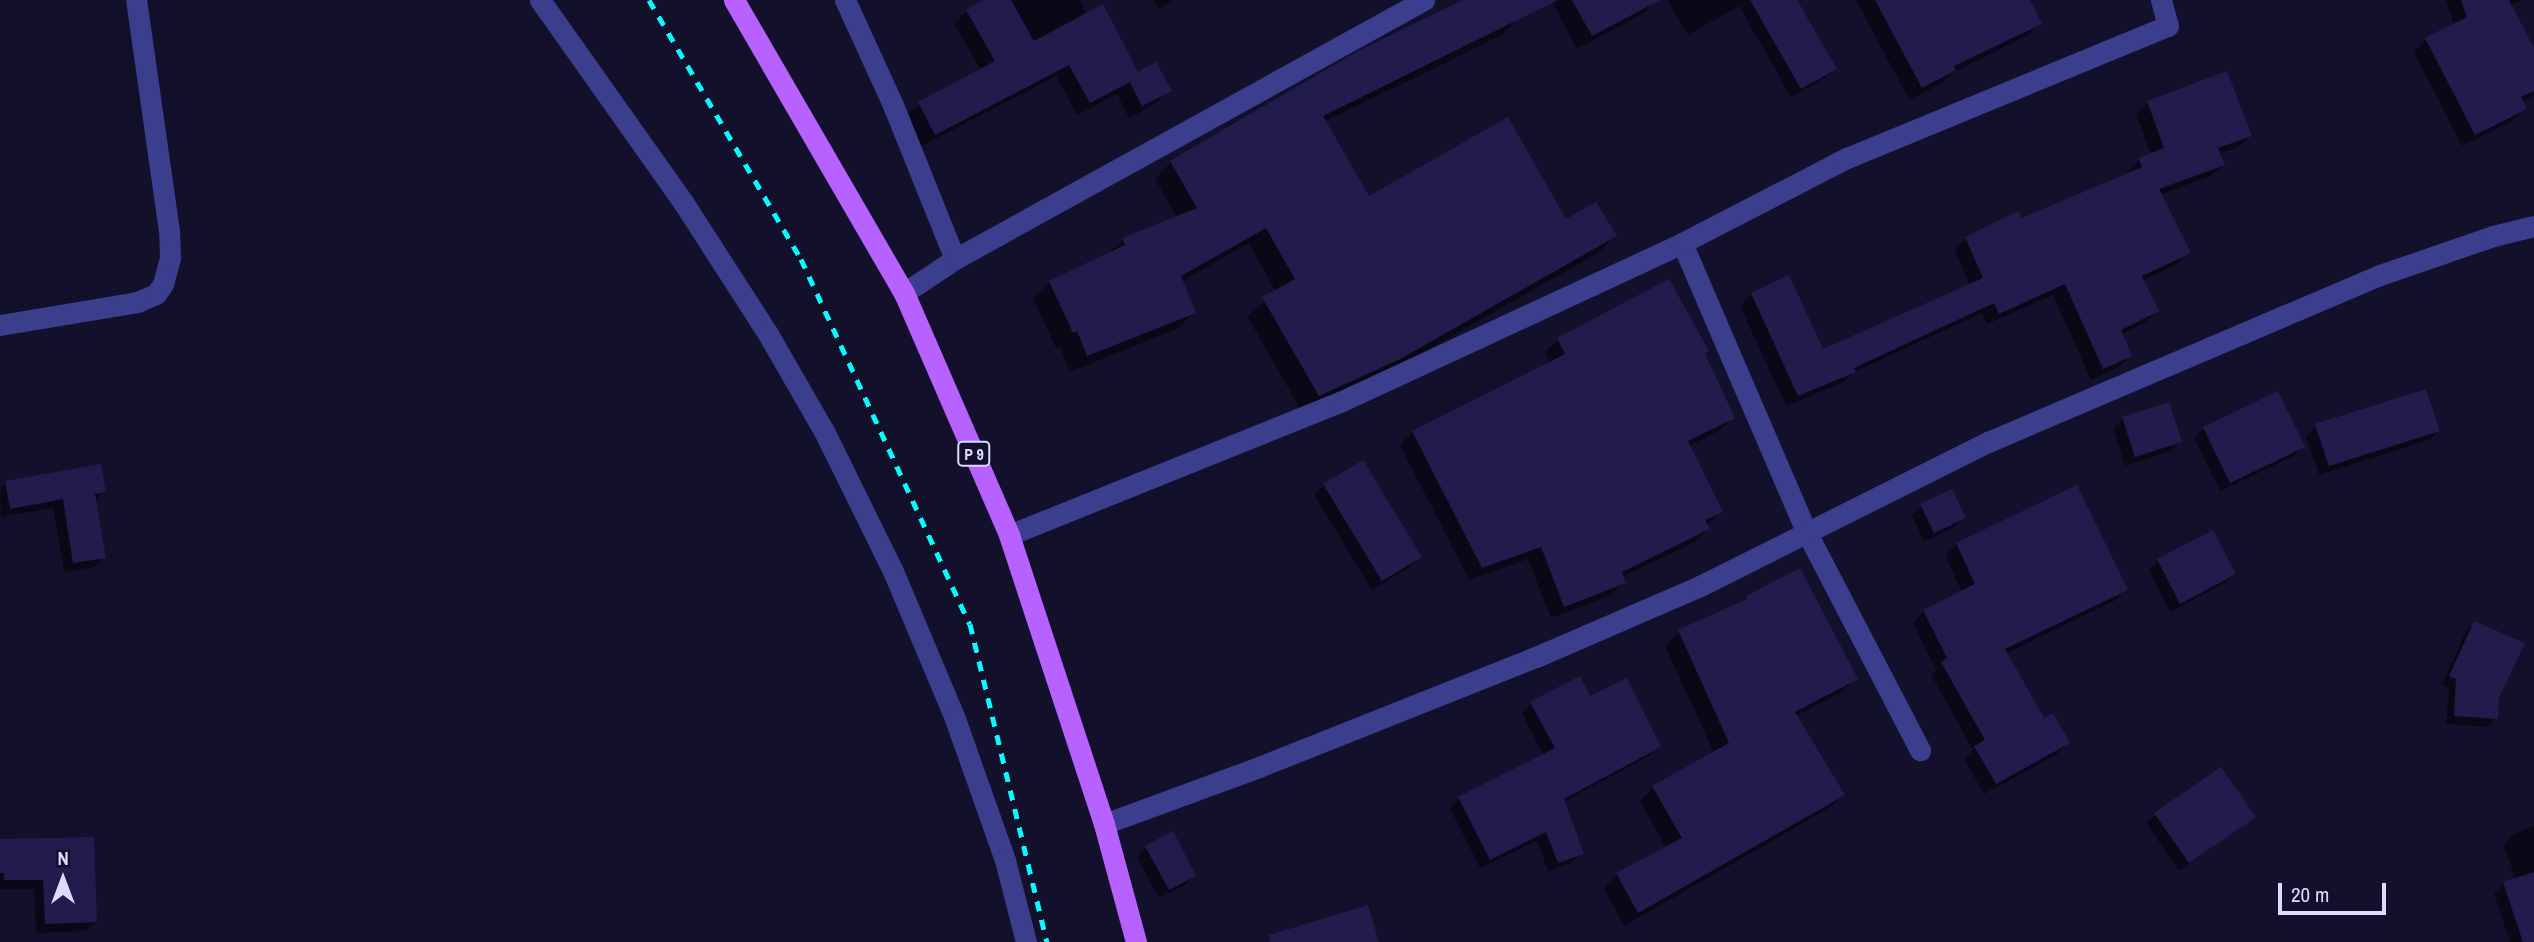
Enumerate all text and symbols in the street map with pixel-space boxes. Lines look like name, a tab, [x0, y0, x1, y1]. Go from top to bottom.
road number: P 9	[956, 442, 992, 467]
north arrow	[28, 844, 98, 914]
text: N	[57, 845, 69, 871]
scale bar	[2282, 869, 2390, 913]
text: 20 m	[2291, 880, 2329, 909]

